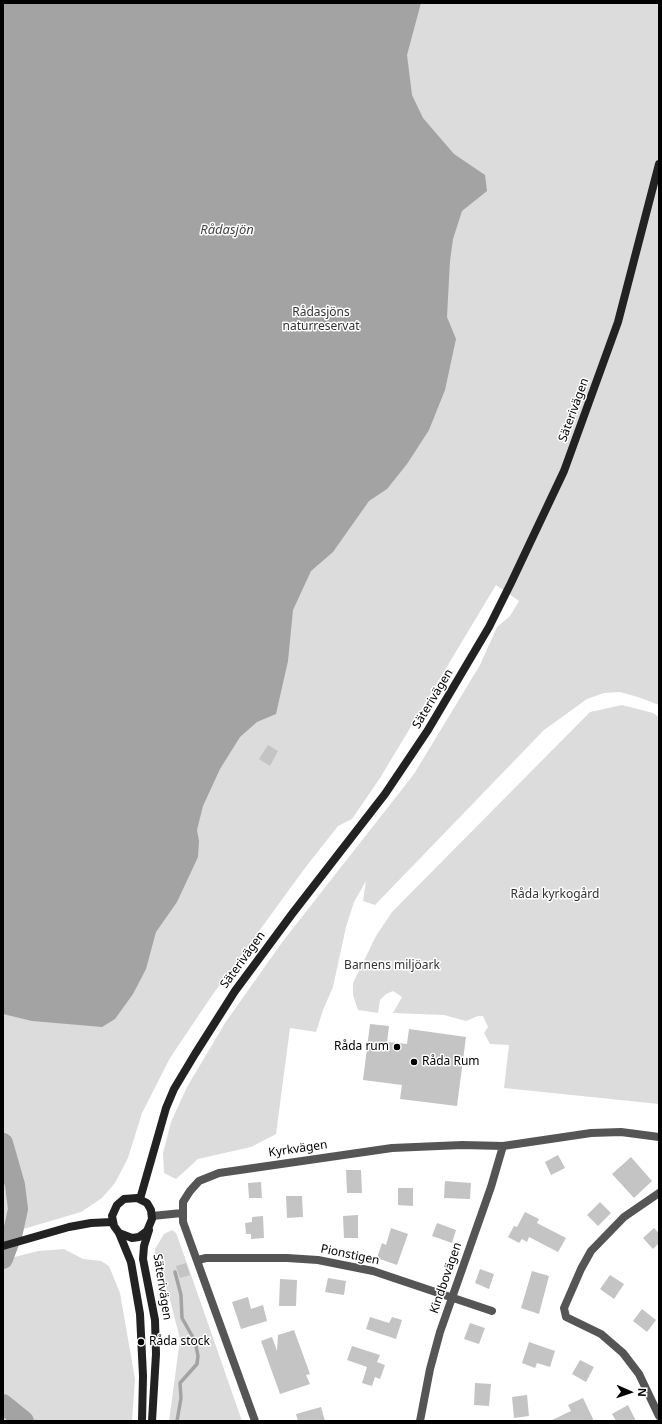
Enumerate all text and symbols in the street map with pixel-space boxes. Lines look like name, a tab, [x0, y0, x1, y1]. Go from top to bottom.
water label: Rådasjön	[200, 222, 254, 238]
park label: Rådasjöns naturreservat	[283, 306, 359, 334]
street label: Säterivägen	[556, 376, 592, 444]
street label: Säterivägen	[410, 667, 456, 731]
park label: Råda kyrkogård	[511, 888, 599, 902]
street label: Säterivägen	[218, 929, 268, 991]
park label: Barnens miljöark	[344, 959, 440, 973]
place label: Råda rum	[334, 1040, 389, 1054]
marker: Råda rum	[392, 1042, 402, 1052]
place label: Råda Rum	[422, 1055, 480, 1069]
marker: Råda Rum	[409, 1057, 419, 1067]
street label: Kyrkvägen	[268, 1138, 328, 1160]
street label: Kindbovägen	[427, 1241, 465, 1315]
street label: Pionstigen	[319, 1242, 381, 1268]
street label: Säterivägen	[150, 1253, 174, 1321]
place label: Råda stock	[149, 1335, 210, 1349]
marker: Råda stock	[136, 1337, 146, 1347]
north arrow	[610, 1372, 650, 1412]
text: N	[635, 1388, 650, 1397]

